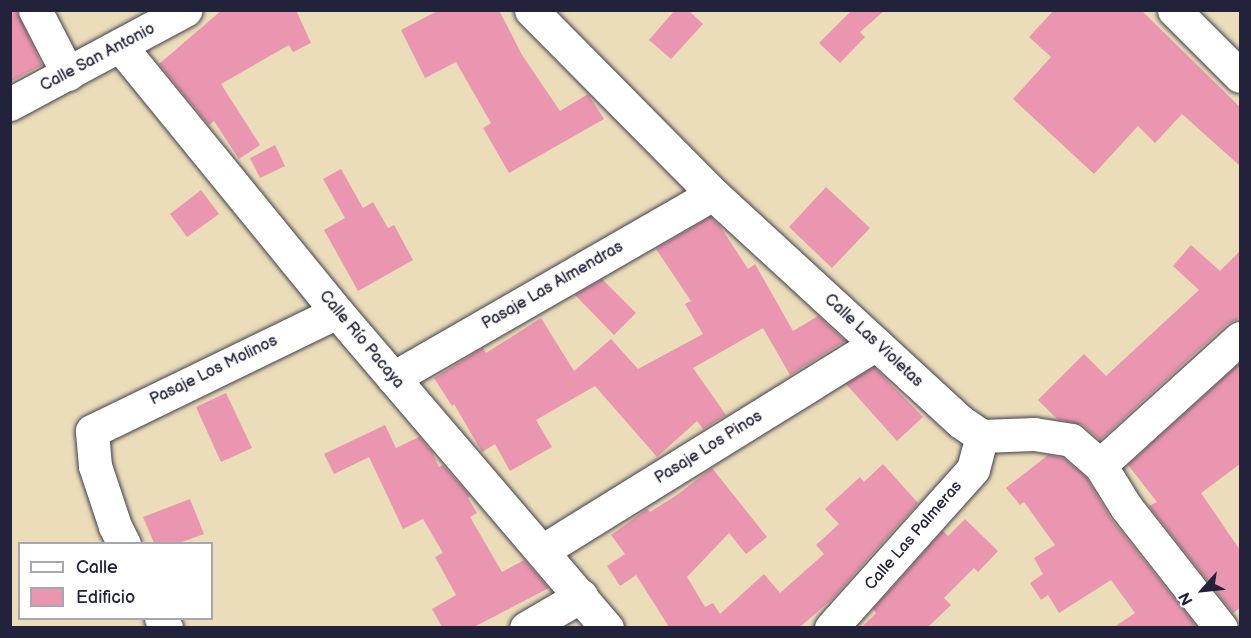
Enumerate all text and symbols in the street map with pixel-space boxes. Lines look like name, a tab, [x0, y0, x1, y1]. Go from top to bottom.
street label: Calle San Antonio	[37, 20, 159, 96]
street label: Pasaje Las Almendras	[479, 238, 627, 334]
street label: Calle Río Pacaya	[315, 287, 407, 393]
street label: Calle Las Violetas	[820, 290, 926, 392]
street label: Pasaje Los Molinos	[147, 332, 281, 410]
street label: Pasaje Los Pinos	[652, 407, 766, 489]
street label: Calle Las Palmeras	[861, 477, 967, 595]
legend	[18, 542, 213, 620]
text: Calle	[76, 557, 118, 578]
north arrow	[1173, 560, 1233, 620]
text: Edificio	[76, 587, 135, 608]
text: N	[1175, 589, 1198, 608]

